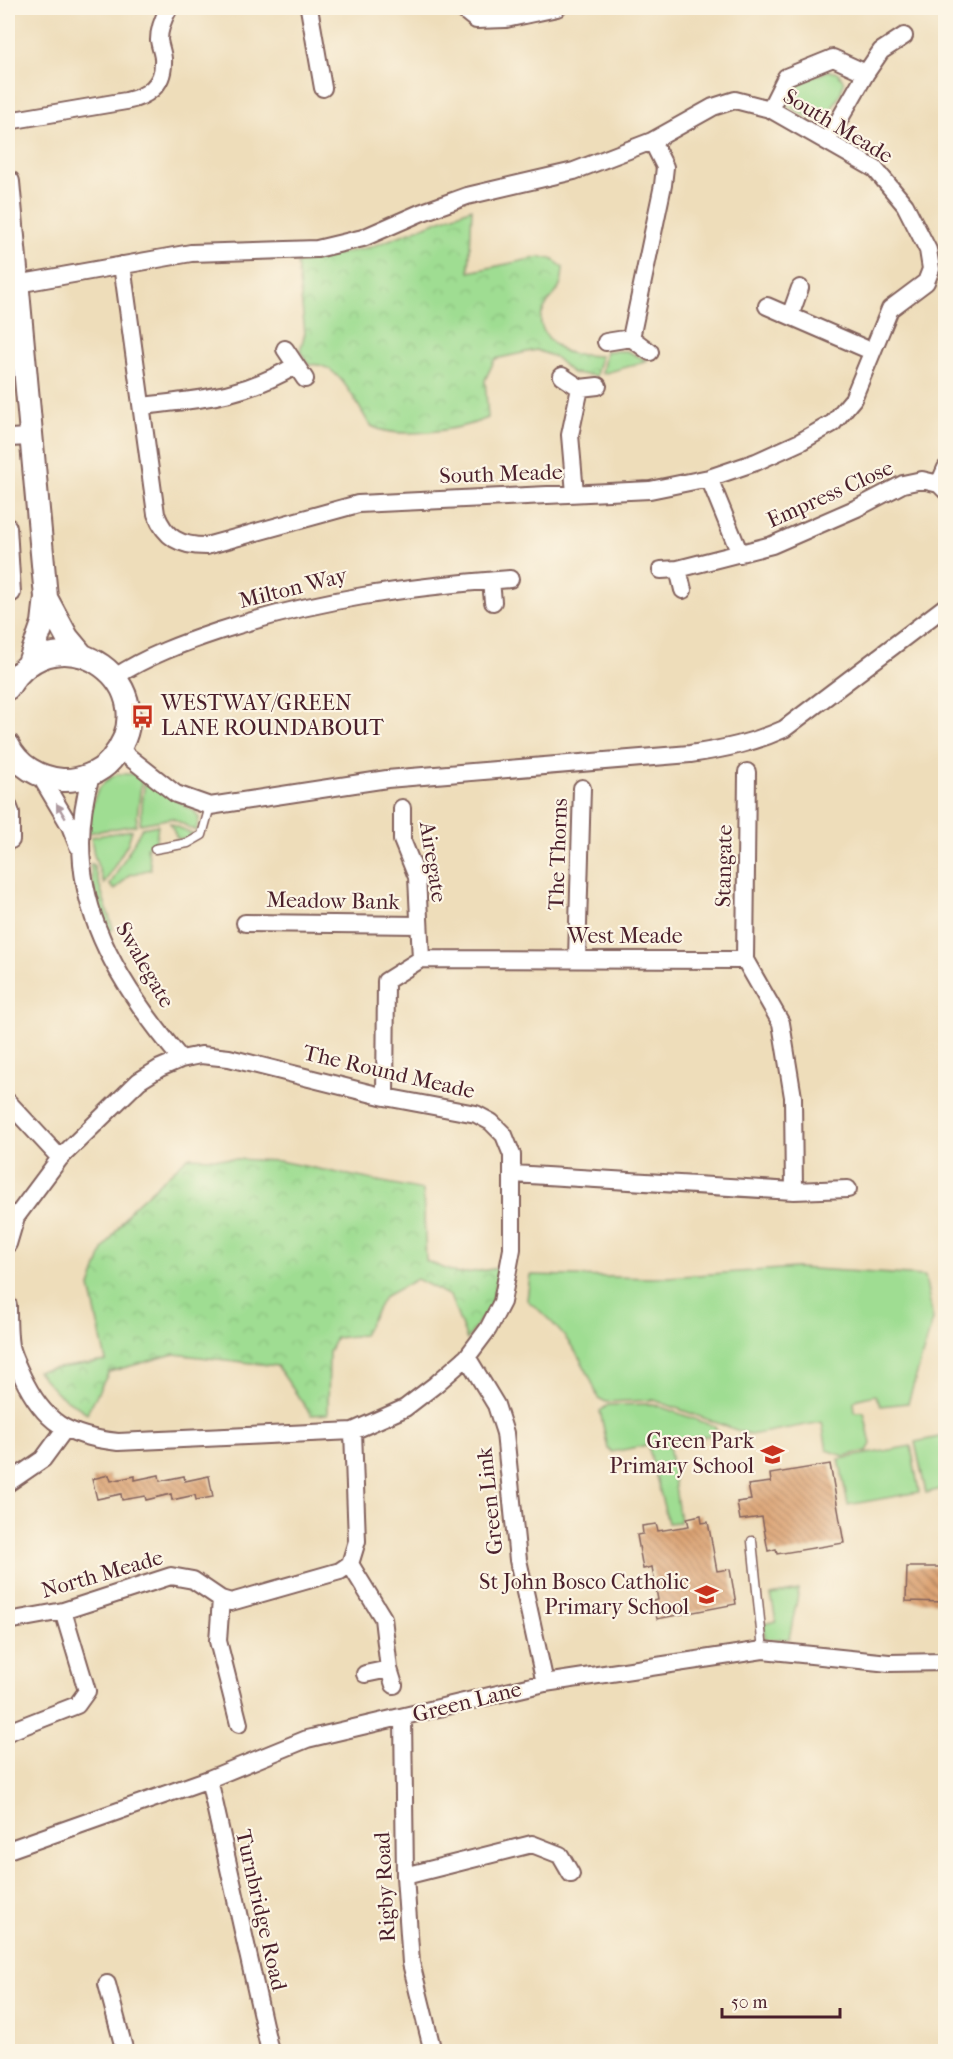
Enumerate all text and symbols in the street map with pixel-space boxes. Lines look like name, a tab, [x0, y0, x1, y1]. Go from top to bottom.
street label: South Meade	[778, 83, 898, 169]
street label: Empress Close	[763, 455, 897, 533]
street label: South Meade	[439, 459, 563, 489]
street label: Milton Way	[236, 562, 351, 614]
place label: WESTWAY/GREEN LANE ROUNDABOUT	[160, 690, 385, 741]
bus stop icon: WESTWAY/GREEN LANE ROUNDABOUT	[130, 703, 156, 729]
street label: The Thorns	[543, 798, 573, 910]
one-way arrow	[55, 803, 66, 819]
street label: Airegate	[414, 819, 452, 904]
street label: Stangate	[710, 824, 738, 908]
street label: Meadow Bank	[266, 887, 401, 915]
street label: Swalegate	[110, 917, 180, 1013]
street label: West Meade	[566, 923, 683, 949]
street label: The Round Meade	[301, 1040, 477, 1104]
place label: Green Park Primary School	[609, 1428, 755, 1479]
school or university icon: Green Park Primary School	[759, 1441, 785, 1467]
street label: Green Link	[471, 1445, 509, 1556]
street label: North Meade	[38, 1544, 166, 1604]
place label: St John Bosco Catholic Primary School	[479, 1569, 689, 1620]
school or university icon: St John Bosco Catholic Primary School	[694, 1582, 720, 1608]
street label: Green Lane	[410, 1676, 524, 1728]
street label: Turnbridge Road	[230, 1827, 292, 1994]
street label: Rigby Road	[369, 1830, 401, 1943]
scale bar	[722, 1981, 840, 2019]
text: 50 m	[731, 1992, 768, 2013]

